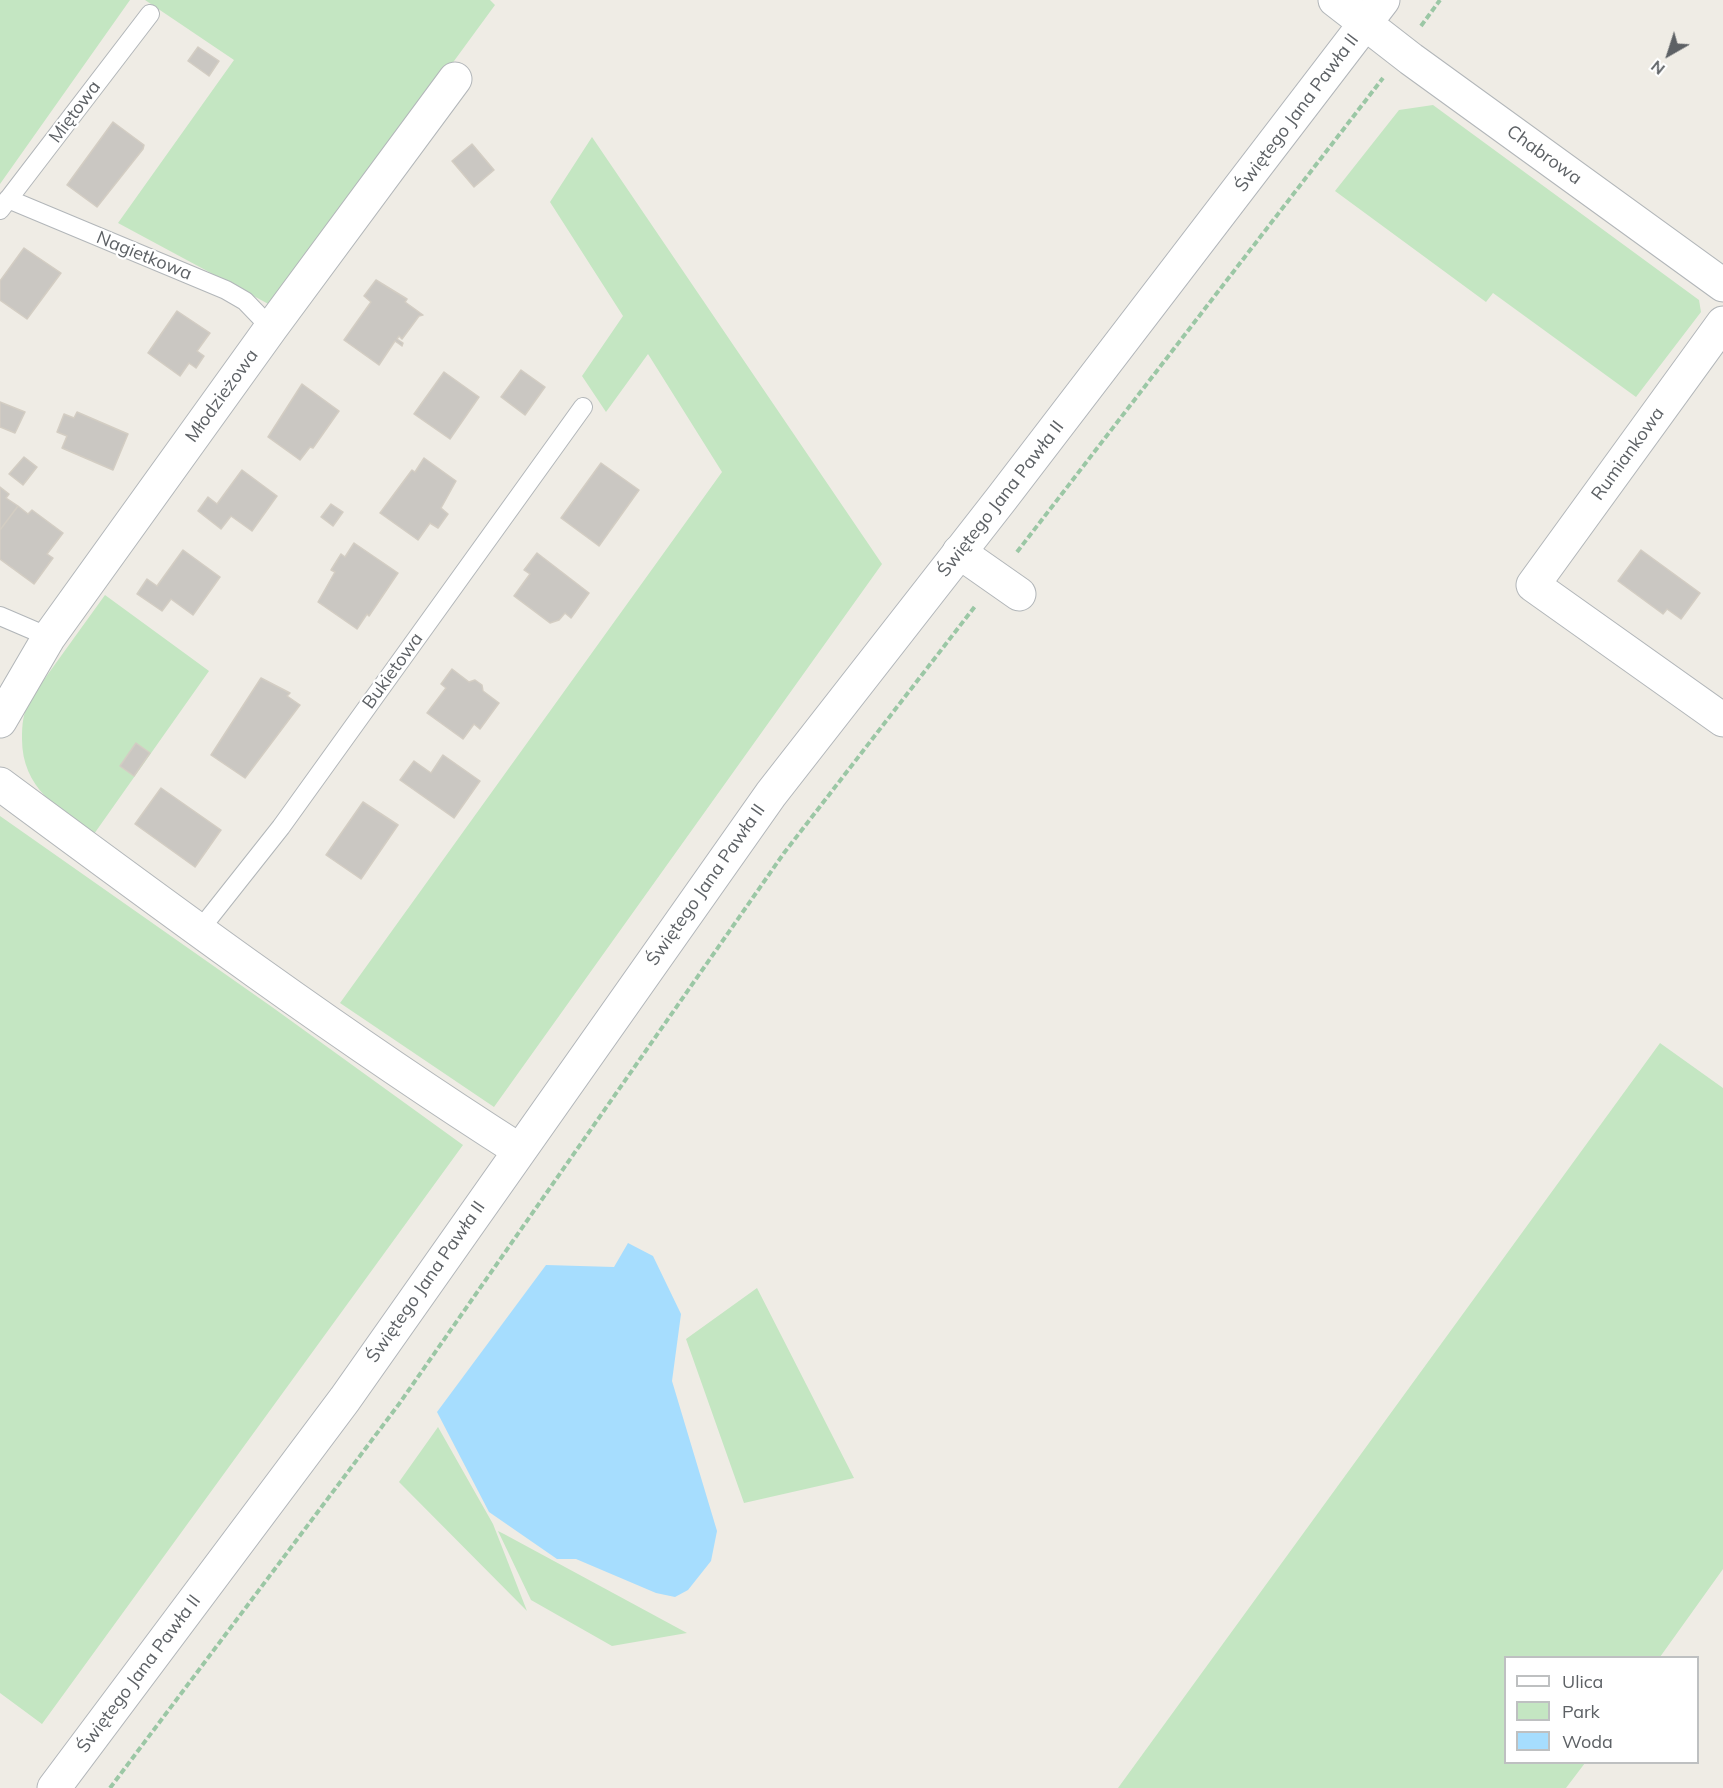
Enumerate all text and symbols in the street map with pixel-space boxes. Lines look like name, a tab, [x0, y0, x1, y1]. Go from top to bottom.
north arrow	[1639, 24, 1699, 84]
street label: Świętego Jana Pawła II	[1231, 30, 1363, 196]
text: N	[1647, 56, 1669, 80]
street label: Miętowa	[45, 77, 105, 147]
street label: Chabrowa	[1502, 121, 1586, 189]
street label: Nagietkowa	[93, 227, 195, 285]
street label: Młodzieżowa	[181, 345, 263, 447]
street label: Rumiankowa	[1587, 403, 1669, 505]
street label: Świętego Jana Pawła II	[933, 417, 1069, 581]
street label: Bukietowa	[358, 629, 428, 713]
street label: Świętego Jana Pawła II	[642, 800, 770, 970]
street label: Świętego Jana Pawła II	[362, 1197, 490, 1367]
street label: Świętego Jana Pawła II	[73, 1591, 205, 1757]
legend	[1504, 1656, 1699, 1764]
text: Ulica	[1562, 1670, 1603, 1693]
text: Park	[1562, 1700, 1600, 1723]
text: Woda	[1562, 1730, 1613, 1753]

